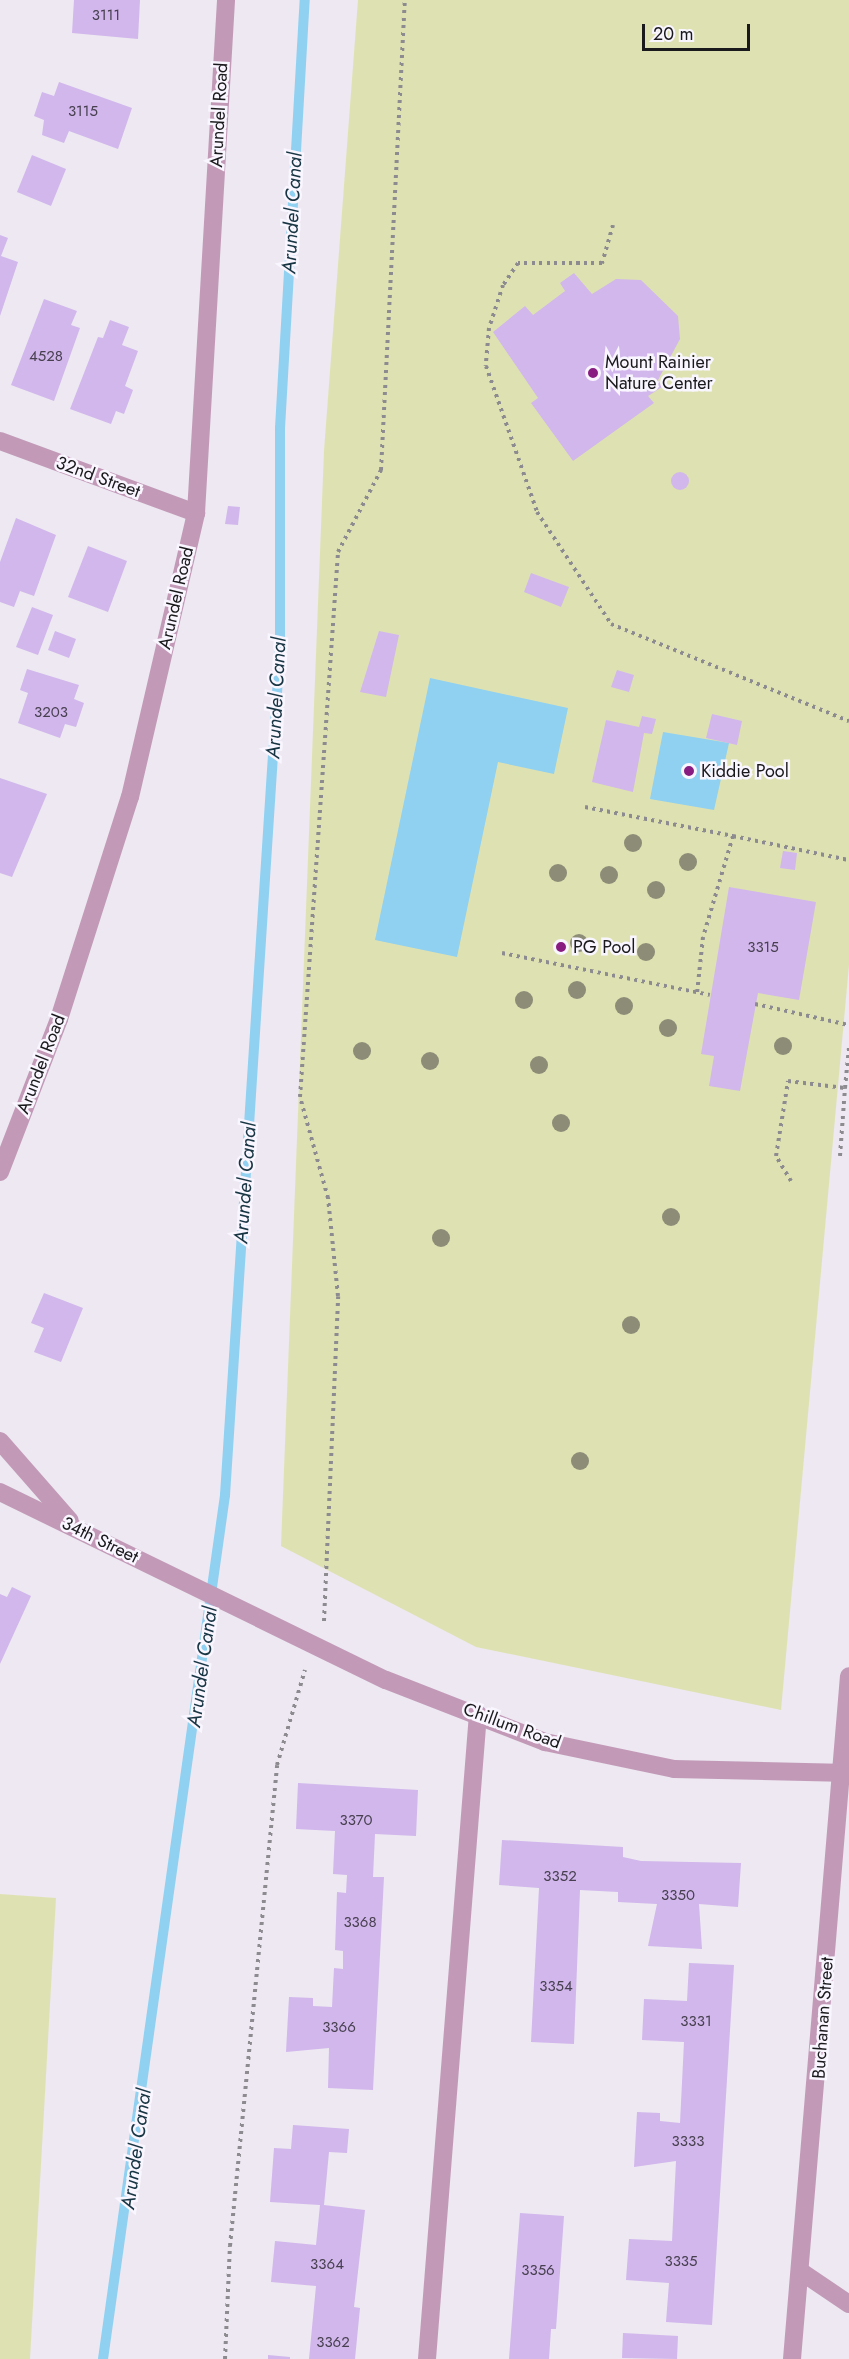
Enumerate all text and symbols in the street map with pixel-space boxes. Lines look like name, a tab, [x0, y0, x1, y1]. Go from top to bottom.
house number: 3111	[92, 7, 120, 25]
scale bar	[645, 12, 753, 50]
text: 20 m	[653, 21, 693, 47]
street label: Arundel Road	[205, 62, 233, 168]
house number: 3115	[68, 103, 98, 121]
water label: Arundel Canal	[277, 152, 307, 274]
house number: 4528	[29, 348, 63, 366]
place label: Mount Rainier Nature Center	[605, 352, 713, 394]
marker: Mount Rainier Nature Center	[586, 366, 600, 380]
street label: 32nd Street	[53, 452, 143, 502]
street label: Arundel Road	[154, 544, 198, 652]
water label: Arundel Canal	[261, 637, 291, 759]
house number: 3203	[34, 704, 68, 722]
place label: Kiddie Pool	[701, 760, 789, 782]
marker: Kiddie Pool	[682, 764, 696, 778]
place label: PG Pool	[573, 936, 635, 958]
house number: 3315	[747, 939, 779, 957]
marker: PG Pool	[554, 940, 568, 954]
street label: Arundel Road	[12, 1011, 70, 1117]
water label: Arundel Canal	[229, 1122, 261, 1244]
street label: 34th Street	[58, 1512, 142, 1568]
water label: Arundel Canal	[182, 1605, 222, 1729]
street label: Chillum Road	[460, 1698, 564, 1754]
house number: 3370	[339, 1812, 373, 1830]
house number: 3352	[543, 1868, 577, 1886]
house number: 3350	[661, 1887, 695, 1905]
house number: 3368	[343, 1914, 377, 1932]
street label: Buchanan Street	[808, 1956, 838, 2080]
house number: 3354	[539, 1978, 573, 1996]
house number: 3331	[680, 2013, 712, 2031]
house number: 3366	[322, 2019, 356, 2037]
water label: Arundel Canal	[116, 2087, 156, 2211]
house number: 3333	[672, 2133, 704, 2151]
house number: 3335	[664, 2253, 698, 2271]
house number: 3364	[310, 2256, 344, 2274]
house number: 3356	[521, 2262, 555, 2280]
house number: 3362	[316, 2334, 350, 2352]

